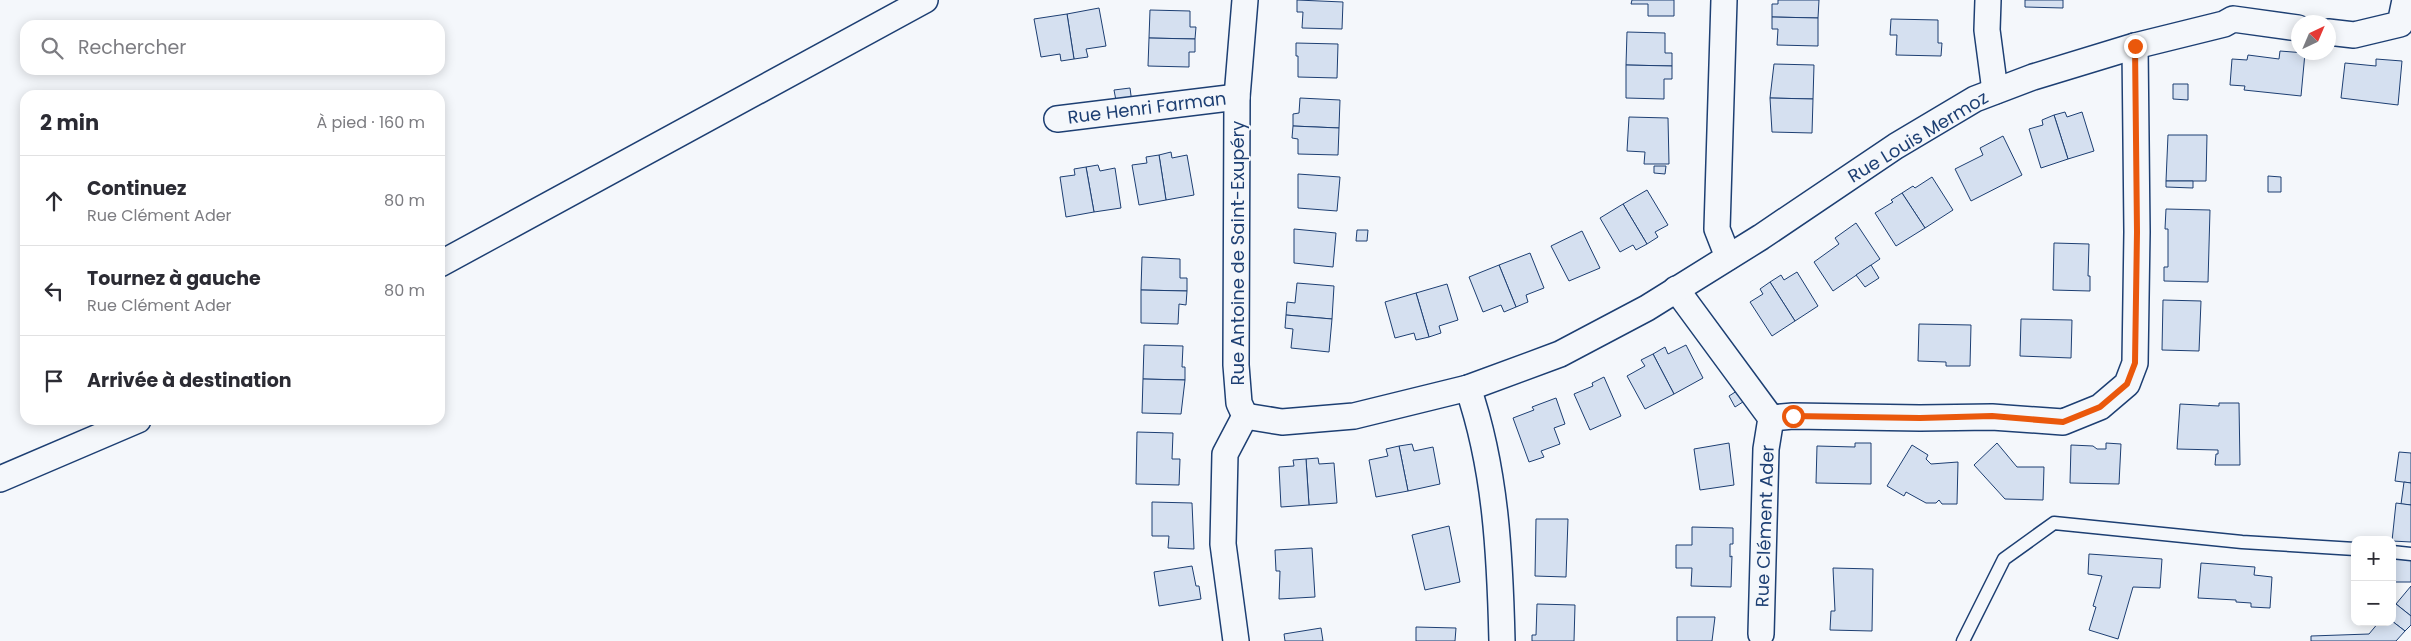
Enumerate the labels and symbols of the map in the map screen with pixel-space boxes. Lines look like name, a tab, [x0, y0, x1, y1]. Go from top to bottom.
north arrow	[2291, 15, 2336, 60]
route end	[2124, 35, 2147, 58]
street label: Rue Henri Farman	[1066, 85, 1228, 130]
street label: Rue Louis Mermoz	[1843, 85, 1993, 188]
street label: Rue Antoine de Saint-Exupéry	[1225, 121, 1250, 385]
route start	[1782, 405, 1805, 428]
street label: Rue Clément Ader	[1749, 444, 1780, 608]

